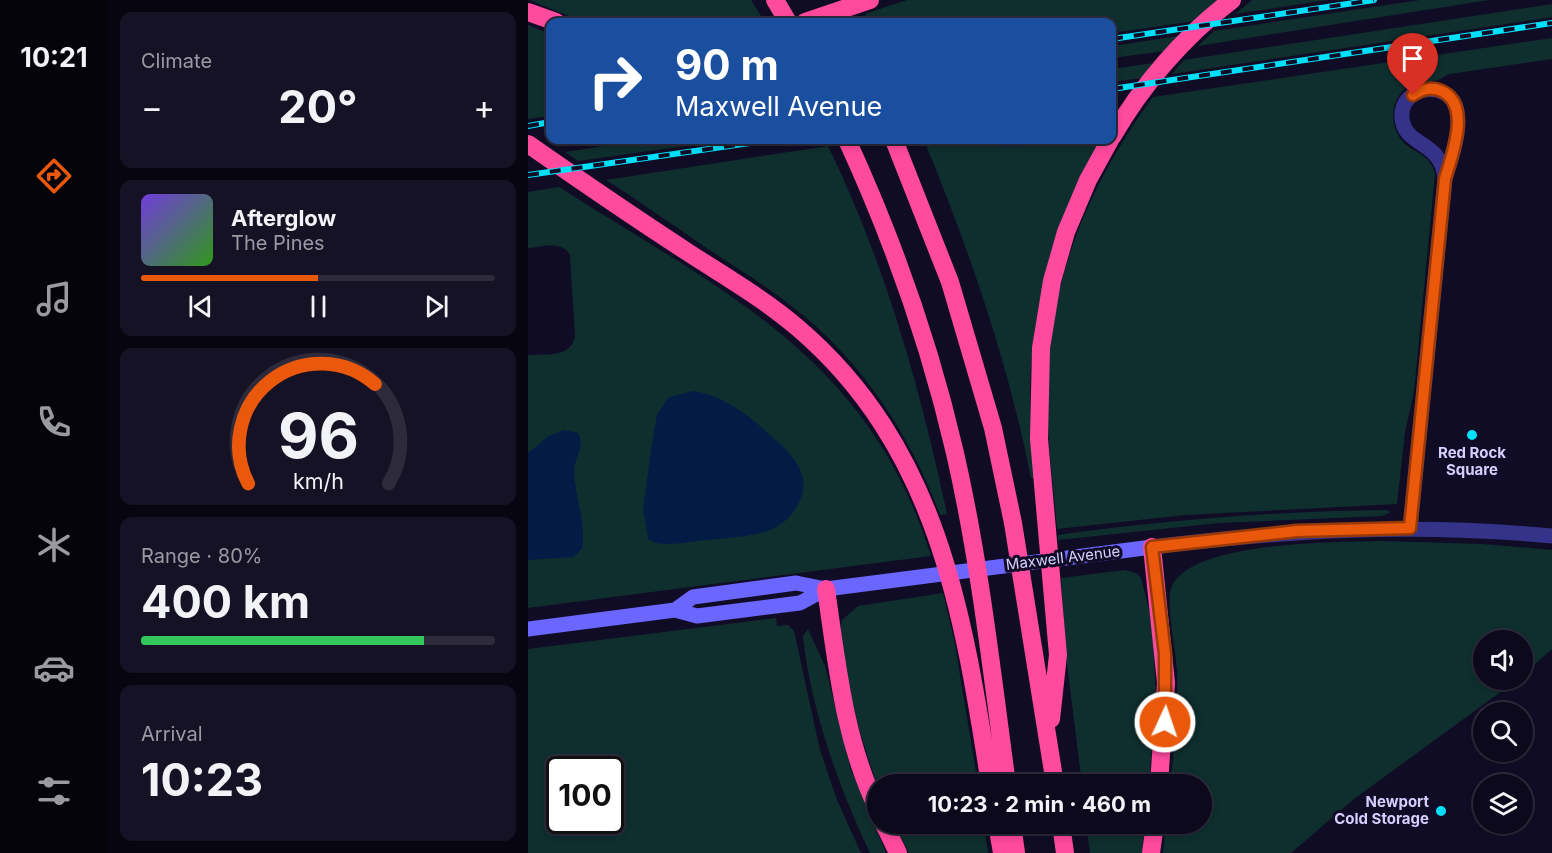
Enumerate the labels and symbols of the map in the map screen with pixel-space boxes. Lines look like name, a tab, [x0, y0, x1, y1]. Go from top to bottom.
pin	[1387, 33, 1438, 95]
marker: Red Rock Square	[1465, 428, 1479, 442]
place label: Red Rock Square	[1438, 443, 1506, 479]
street label: Maxwell Avenue	[1005, 541, 1121, 574]
position arrow	[1133, 690, 1197, 754]
speed limit sign: 100	[546, 756, 624, 834]
place label: Newport Cold Storage	[1334, 792, 1430, 828]
marker: Newport Cold Storage	[1434, 804, 1448, 818]

